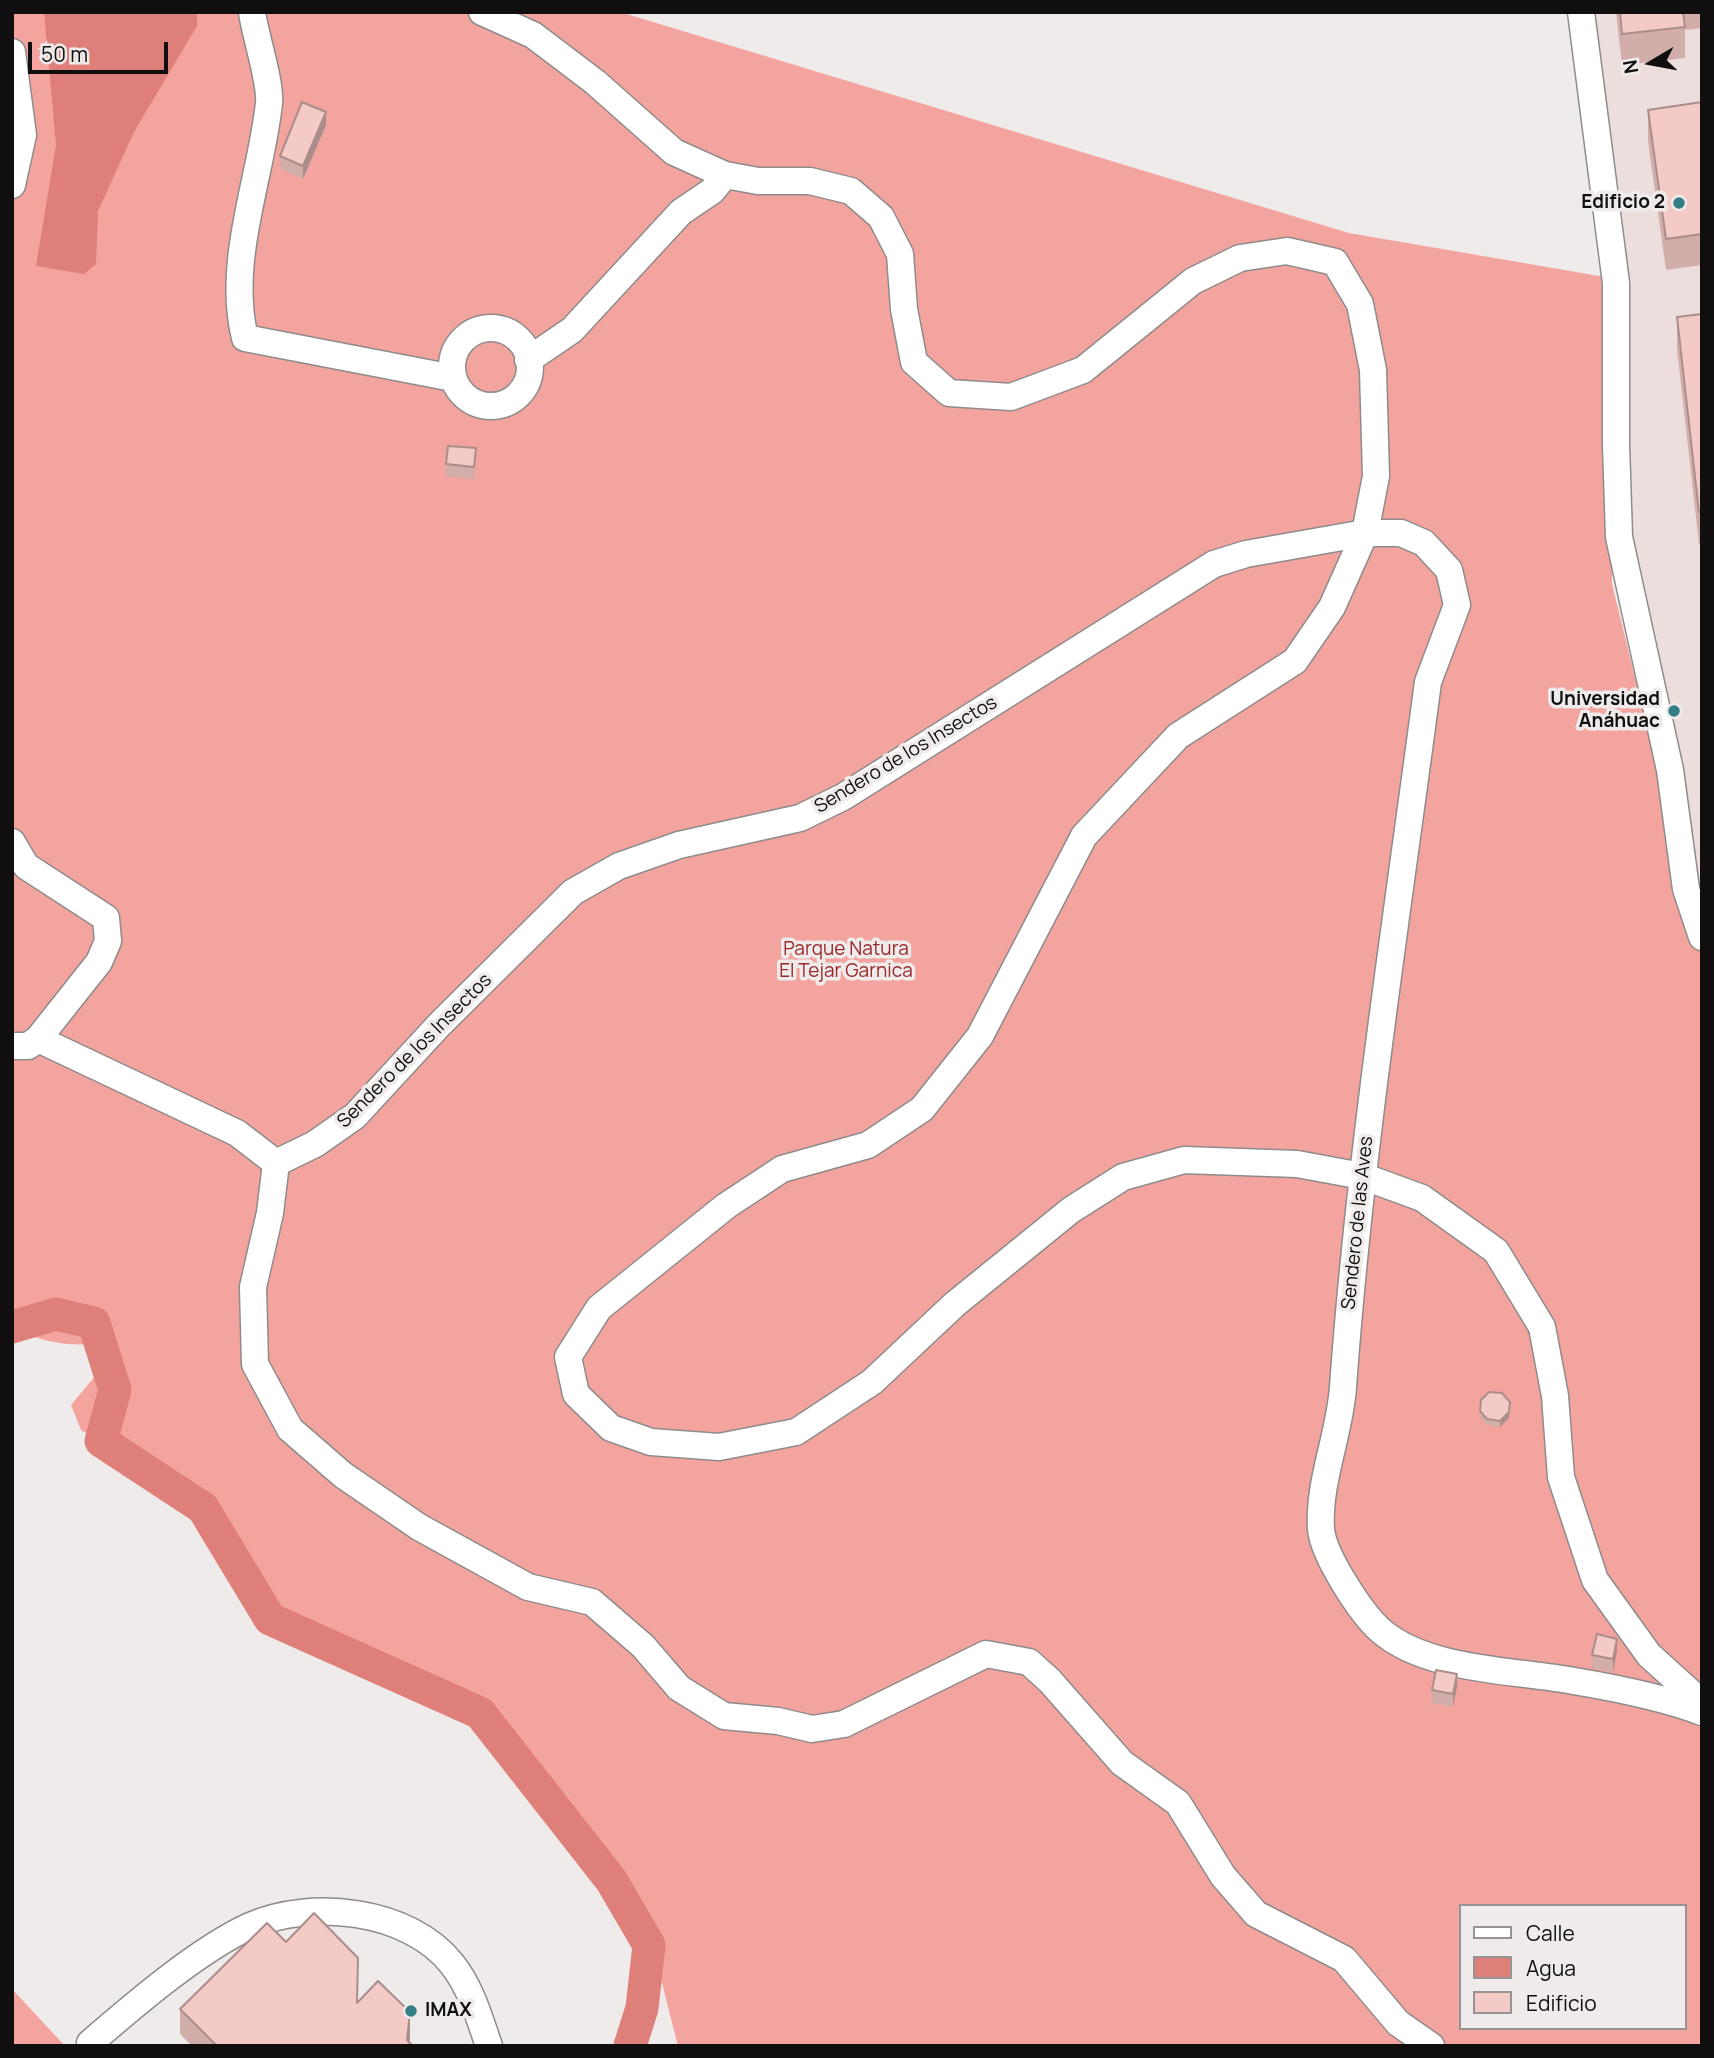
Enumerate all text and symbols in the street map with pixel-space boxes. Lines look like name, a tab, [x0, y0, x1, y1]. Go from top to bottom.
scale bar	[32, 28, 172, 72]
north arrow	[1616, 28, 1686, 98]
text: 50 m	[41, 40, 88, 68]
text: N	[1616, 58, 1644, 76]
place label: Edificio 2	[1581, 192, 1665, 214]
marker: Edificio 2	[1671, 195, 1687, 211]
place label: Universidad Anáhuac	[1550, 689, 1660, 733]
street label: Sendero de los Insectos	[811, 691, 1001, 819]
marker: Universidad Anáhuac	[1666, 703, 1682, 719]
park label: Parque Natura El Tejar Garnica	[779, 939, 913, 983]
street label: Sendero de los Insectos	[333, 969, 497, 1133]
street label: Sendero de las Aves	[1338, 1135, 1378, 1311]
legend	[1458, 1904, 1686, 2030]
text: Calle	[1526, 1919, 1575, 1947]
text: Agua	[1526, 1954, 1576, 1982]
text: Edificio	[1526, 1989, 1597, 2017]
place label: IMAX	[425, 2000, 472, 2022]
marker: IMAX	[403, 2003, 419, 2019]

